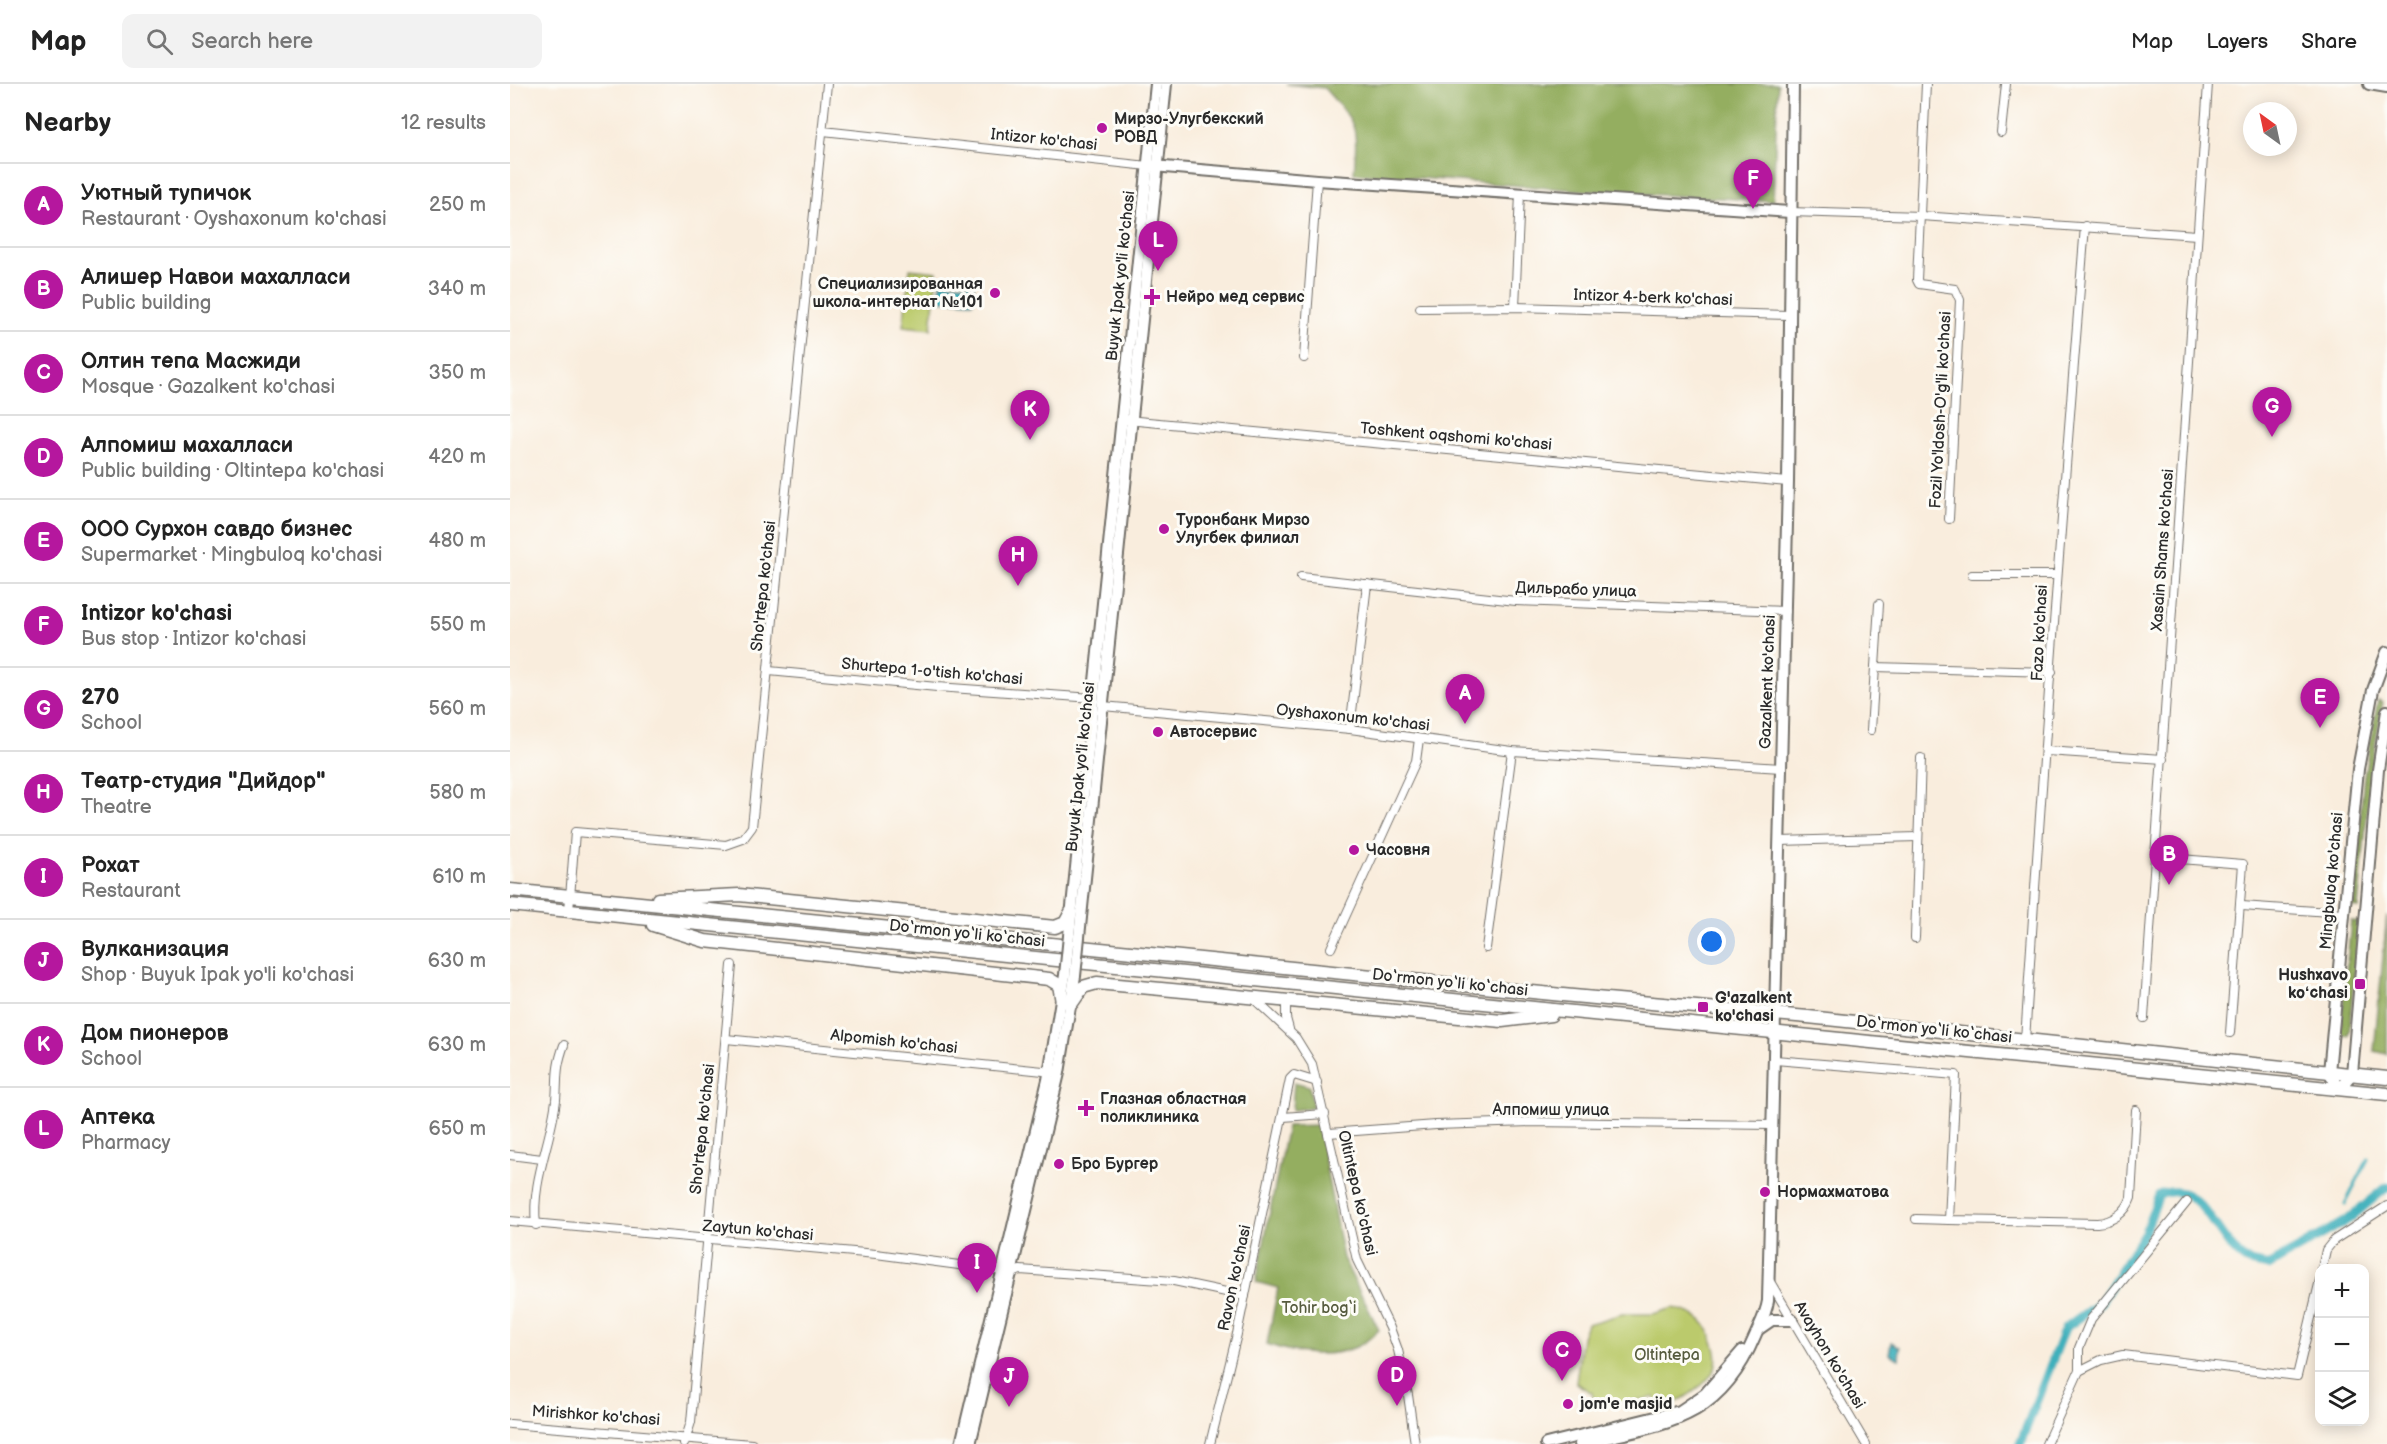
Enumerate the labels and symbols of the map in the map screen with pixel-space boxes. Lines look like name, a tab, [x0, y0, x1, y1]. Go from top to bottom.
north arrow	[2243, 102, 2297, 156]
place label: Мирзо-Улугбекский РОВД	[1114, 110, 1264, 147]
marker: Мирзо-Улугбекский РОВД	[1095, 121, 1109, 135]
street label: Intizor ko'chasi	[990, 125, 1098, 155]
pin: F	[1734, 160, 1772, 209]
street label: Buyuk Ipak yo'li ko'chasi	[1103, 190, 1139, 362]
pin: L	[1138, 222, 1178, 271]
place label: Специализированная школа-интернат №101	[812, 275, 983, 312]
marker: Специализированная школа-интернат №101	[988, 286, 1002, 300]
street label: Intizor 4-berk ko'chasi	[1573, 286, 1733, 310]
marker: Нейро мед сервис	[1143, 288, 1161, 306]
place label: Нейро мед сервис	[1166, 288, 1305, 307]
street label: Fozil Yo'ldosh-O'g'li ko'chasi	[1926, 311, 1956, 509]
pin: G	[2252, 388, 2292, 437]
pin: K	[1010, 390, 1050, 440]
street label: Toshkent oqshomi ko'chasi	[1359, 419, 1553, 455]
street label: Xasain Shams ko'chasi	[2148, 468, 2178, 633]
place label: Туронбанк Мирзо Улугбек филиал	[1176, 511, 1310, 548]
street label: Sho'rtepa ko'chasi	[748, 520, 780, 652]
marker: Туронбанк Мирзо Улугбек филиал	[1157, 522, 1171, 536]
pin: H	[998, 536, 1038, 586]
street label: Дильрабо улица	[1515, 578, 1638, 602]
street label: Fazo ko'chasi	[2028, 584, 2052, 682]
street label: Gazalkent ko'chasi	[1756, 615, 1780, 749]
street label: Shurtepa 1-o'tish ko'chasi	[841, 655, 1023, 689]
pin: A	[1446, 674, 1484, 724]
pin: E	[2300, 678, 2340, 728]
street label: Buyuk Ipak yo'li ko'chasi	[1063, 681, 1099, 853]
street label: Oyshaxonum ko'chasi	[1275, 700, 1431, 736]
place label: Автосервис	[1169, 723, 1257, 742]
marker: Автосервис	[1151, 725, 1165, 739]
street label: Mingbuloq ko'chasi	[2317, 812, 2347, 950]
pin: B	[2150, 836, 2188, 885]
place label: Часовня	[1366, 841, 1430, 860]
marker: Часовня	[1347, 843, 1361, 857]
street label: Do‘rmon yo‘li ko‘chasi	[888, 916, 1046, 952]
your location	[1697, 927, 1726, 956]
street label: Do‘rmon yo‘li ko‘chasi	[1371, 965, 1529, 1001]
place label: Hushxavo koʻchasi	[2278, 966, 2348, 1003]
marker: Hushxavo koʻchasi	[2353, 977, 2367, 991]
place label: G'azalkent ko'chasi	[1715, 989, 1792, 1026]
marker: G'azalkent ko'chasi	[1696, 1000, 1710, 1014]
street label: Do‘rmon yo‘li ko‘chasi	[1855, 1012, 2013, 1048]
street label: Alpomish ko'chasi	[830, 1026, 958, 1058]
street label: Sho'rtepa ko'chasi	[687, 1063, 719, 1195]
place label: Глазная областная поликлиника	[1100, 1090, 1247, 1127]
marker: Глазная областная поликлиника	[1077, 1099, 1095, 1117]
street label: Алпомиш улица	[1492, 1101, 1610, 1120]
street label: Oltintepa ko'chasi	[1333, 1129, 1381, 1257]
place label: Бро Бургер	[1071, 1155, 1159, 1174]
marker: Бро Бургер	[1052, 1157, 1066, 1171]
place label: Нормахматова	[1777, 1183, 1889, 1202]
marker: Нормахматова	[1758, 1185, 1772, 1199]
street label: Zaytun ko'chasi	[701, 1217, 814, 1245]
street label: Ravon ko'chasi	[1214, 1223, 1256, 1333]
pin: I	[958, 1244, 996, 1293]
street label: Avayhon ko'chasi	[1789, 1298, 1869, 1412]
park label: Tohir bog‘i	[1281, 1299, 1357, 1318]
pin: C	[1542, 1332, 1582, 1381]
park label: Oltintepa	[1634, 1346, 1700, 1365]
pin: D	[1378, 1356, 1416, 1406]
pin: J	[990, 1358, 1028, 1407]
place label: jom'e masjid	[1579, 1395, 1672, 1414]
marker: jom'e masjid	[1561, 1397, 1575, 1411]
street label: Mirishkor ko'chasi	[531, 1402, 661, 1430]

